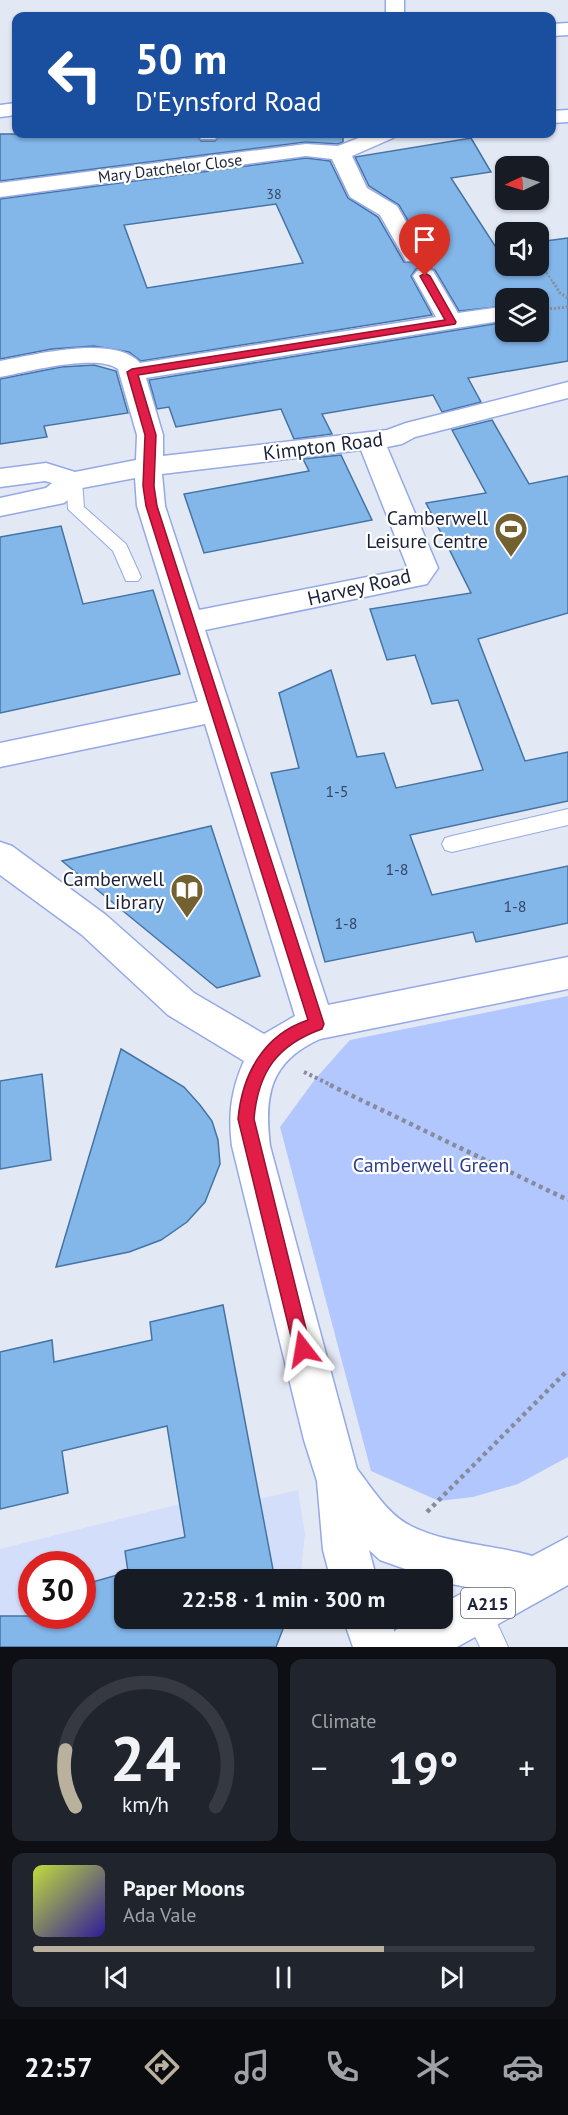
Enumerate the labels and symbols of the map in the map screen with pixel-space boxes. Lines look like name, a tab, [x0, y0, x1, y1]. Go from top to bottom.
street label: Mary Datchelor Close	[97, 149, 243, 187]
north arrow	[495, 156, 549, 210]
house number: 38	[266, 185, 282, 203]
pin	[399, 214, 450, 276]
street label: Kimpton Road	[262, 426, 384, 466]
place label: Camberwell Leisure Centre	[366, 505, 488, 554]
sports icon: Camberwell Leisure Centre	[493, 511, 529, 558]
street label: Harvey Road	[305, 562, 413, 612]
house number: 1-5	[325, 781, 349, 801]
house number: 1-8	[385, 859, 409, 879]
place label: Camberwell Library	[63, 866, 165, 915]
library icon: Camberwell Library	[169, 872, 205, 919]
house number: 1-8	[503, 896, 527, 916]
house number: 1-8	[334, 913, 358, 933]
park label: Camberwell Green	[353, 1152, 509, 1178]
position arrow	[271, 1317, 335, 1381]
speed limit sign: 30	[18, 1551, 96, 1629]
road number: A215	[461, 1588, 515, 1618]

